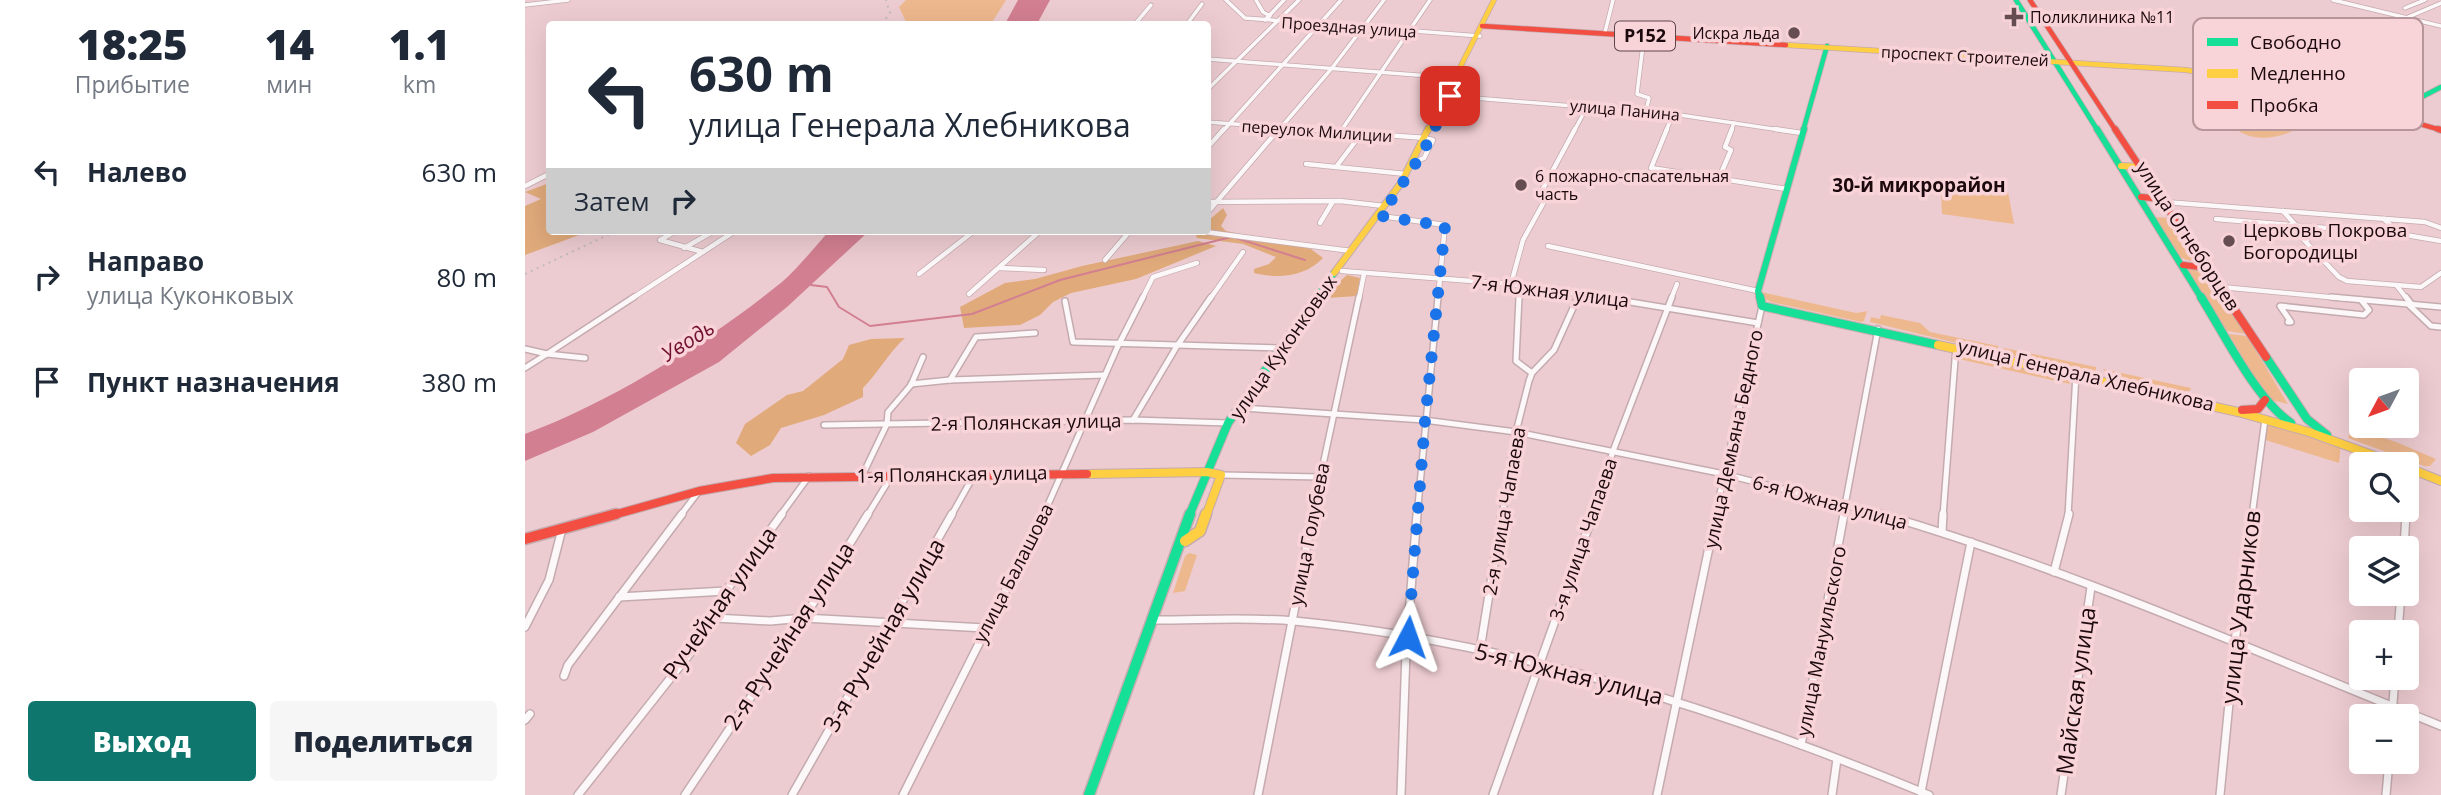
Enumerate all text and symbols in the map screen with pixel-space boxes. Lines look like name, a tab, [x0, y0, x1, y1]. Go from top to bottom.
place label: Поликлиника №11	[2030, 6, 2174, 28]
marker: Поликлиника №11	[2004, 7, 2024, 27]
street label: Проездная улица	[1281, 11, 1417, 43]
text: 18:25	[77, 15, 188, 72]
text: 14	[265, 15, 314, 72]
text: 1.1	[389, 15, 450, 72]
legend	[2193, 18, 2423, 130]
road number: Р152	[1615, 22, 1675, 51]
place label: Искра льда	[1692, 22, 1780, 44]
marker: Искра льда	[1786, 25, 1802, 41]
text: Свободно	[2250, 29, 2341, 55]
text: 630 m	[689, 40, 834, 106]
street label: проспект Строителей	[1881, 41, 2049, 71]
icon: left	[574, 49, 665, 140]
text: Медленно	[2250, 60, 2346, 86]
pin	[1420, 66, 1480, 126]
text: Прибытие	[75, 68, 190, 100]
text: мин	[266, 68, 312, 100]
text: km	[403, 68, 436, 100]
icon: arrive	[1431, 77, 1469, 115]
text: Пробка	[2250, 92, 2319, 118]
street label: улица Панина	[1569, 94, 1681, 126]
text: улица Генерала Хлебникова	[689, 103, 1131, 146]
street label: переулок Милиции	[1241, 115, 1393, 147]
icon: left	[28, 153, 66, 191]
text: Налево	[87, 154, 187, 190]
text: 630 m	[422, 154, 497, 190]
street label: улица Огнеборцев	[2130, 156, 2246, 316]
place label: 6 пожарно-спасательная часть	[1535, 165, 1729, 205]
district label: 30-й микрорайон	[1832, 172, 2006, 198]
marker: 6 пожарно-спасательная часть	[1513, 177, 1529, 193]
icon: right	[664, 182, 702, 220]
text: Затем	[574, 183, 650, 219]
place label: Церковь Покрова Богородицы	[2243, 217, 2407, 265]
marker: Церковь Покрова Богородицы	[2221, 233, 2237, 249]
text: Направо	[87, 243, 204, 279]
icon: right	[28, 258, 66, 296]
text: 80 m	[436, 259, 497, 295]
street label: 7-я Южная улица	[1469, 268, 1631, 314]
street label: улица Куконковых	[1223, 269, 1343, 424]
text: улица Куконковых	[87, 279, 294, 311]
water label: Уводь	[655, 313, 719, 368]
street label: улица Демьяна Бедного	[1697, 327, 1769, 551]
street label: улица Генерала Хлебникова	[1955, 333, 2217, 417]
icon: arrive	[28, 363, 66, 401]
text: Пункт назначения	[87, 364, 340, 400]
text: 380 m	[422, 364, 497, 400]
north arrow	[2349, 368, 2419, 438]
map controls	[2349, 368, 2419, 774]
street label: 2-я Полянская улица	[930, 407, 1122, 437]
street label: 2-я улица Чапаева	[1476, 425, 1532, 597]
button: search	[2349, 452, 2419, 522]
street label: 3-я улица Чапаева	[1543, 454, 1623, 624]
street label: 1-я Полянская улица	[856, 459, 1048, 489]
street label: улица Голубева	[1282, 460, 1336, 608]
street label: 6-я Южная улица	[1750, 469, 1910, 535]
street label: улица Балашова	[967, 499, 1059, 647]
street label: улица Ударников	[2212, 508, 2268, 706]
street label: Ручейная улица	[655, 520, 784, 685]
street label: 3-я Ручейная улица	[815, 532, 952, 737]
street label: 2-я Ручейная улица	[715, 535, 861, 736]
button: layers	[2349, 536, 2419, 606]
street label: улица Мануильского	[1790, 544, 1852, 738]
position arrow	[1371, 600, 1445, 674]
street label: Майская улица	[2047, 605, 2103, 777]
button: +	[2349, 620, 2419, 690]
street label: 5-я Южная улица	[1472, 634, 1667, 712]
button: Выход	[28, 701, 256, 781]
button: Поделиться	[270, 701, 497, 781]
button: −	[2349, 704, 2419, 774]

